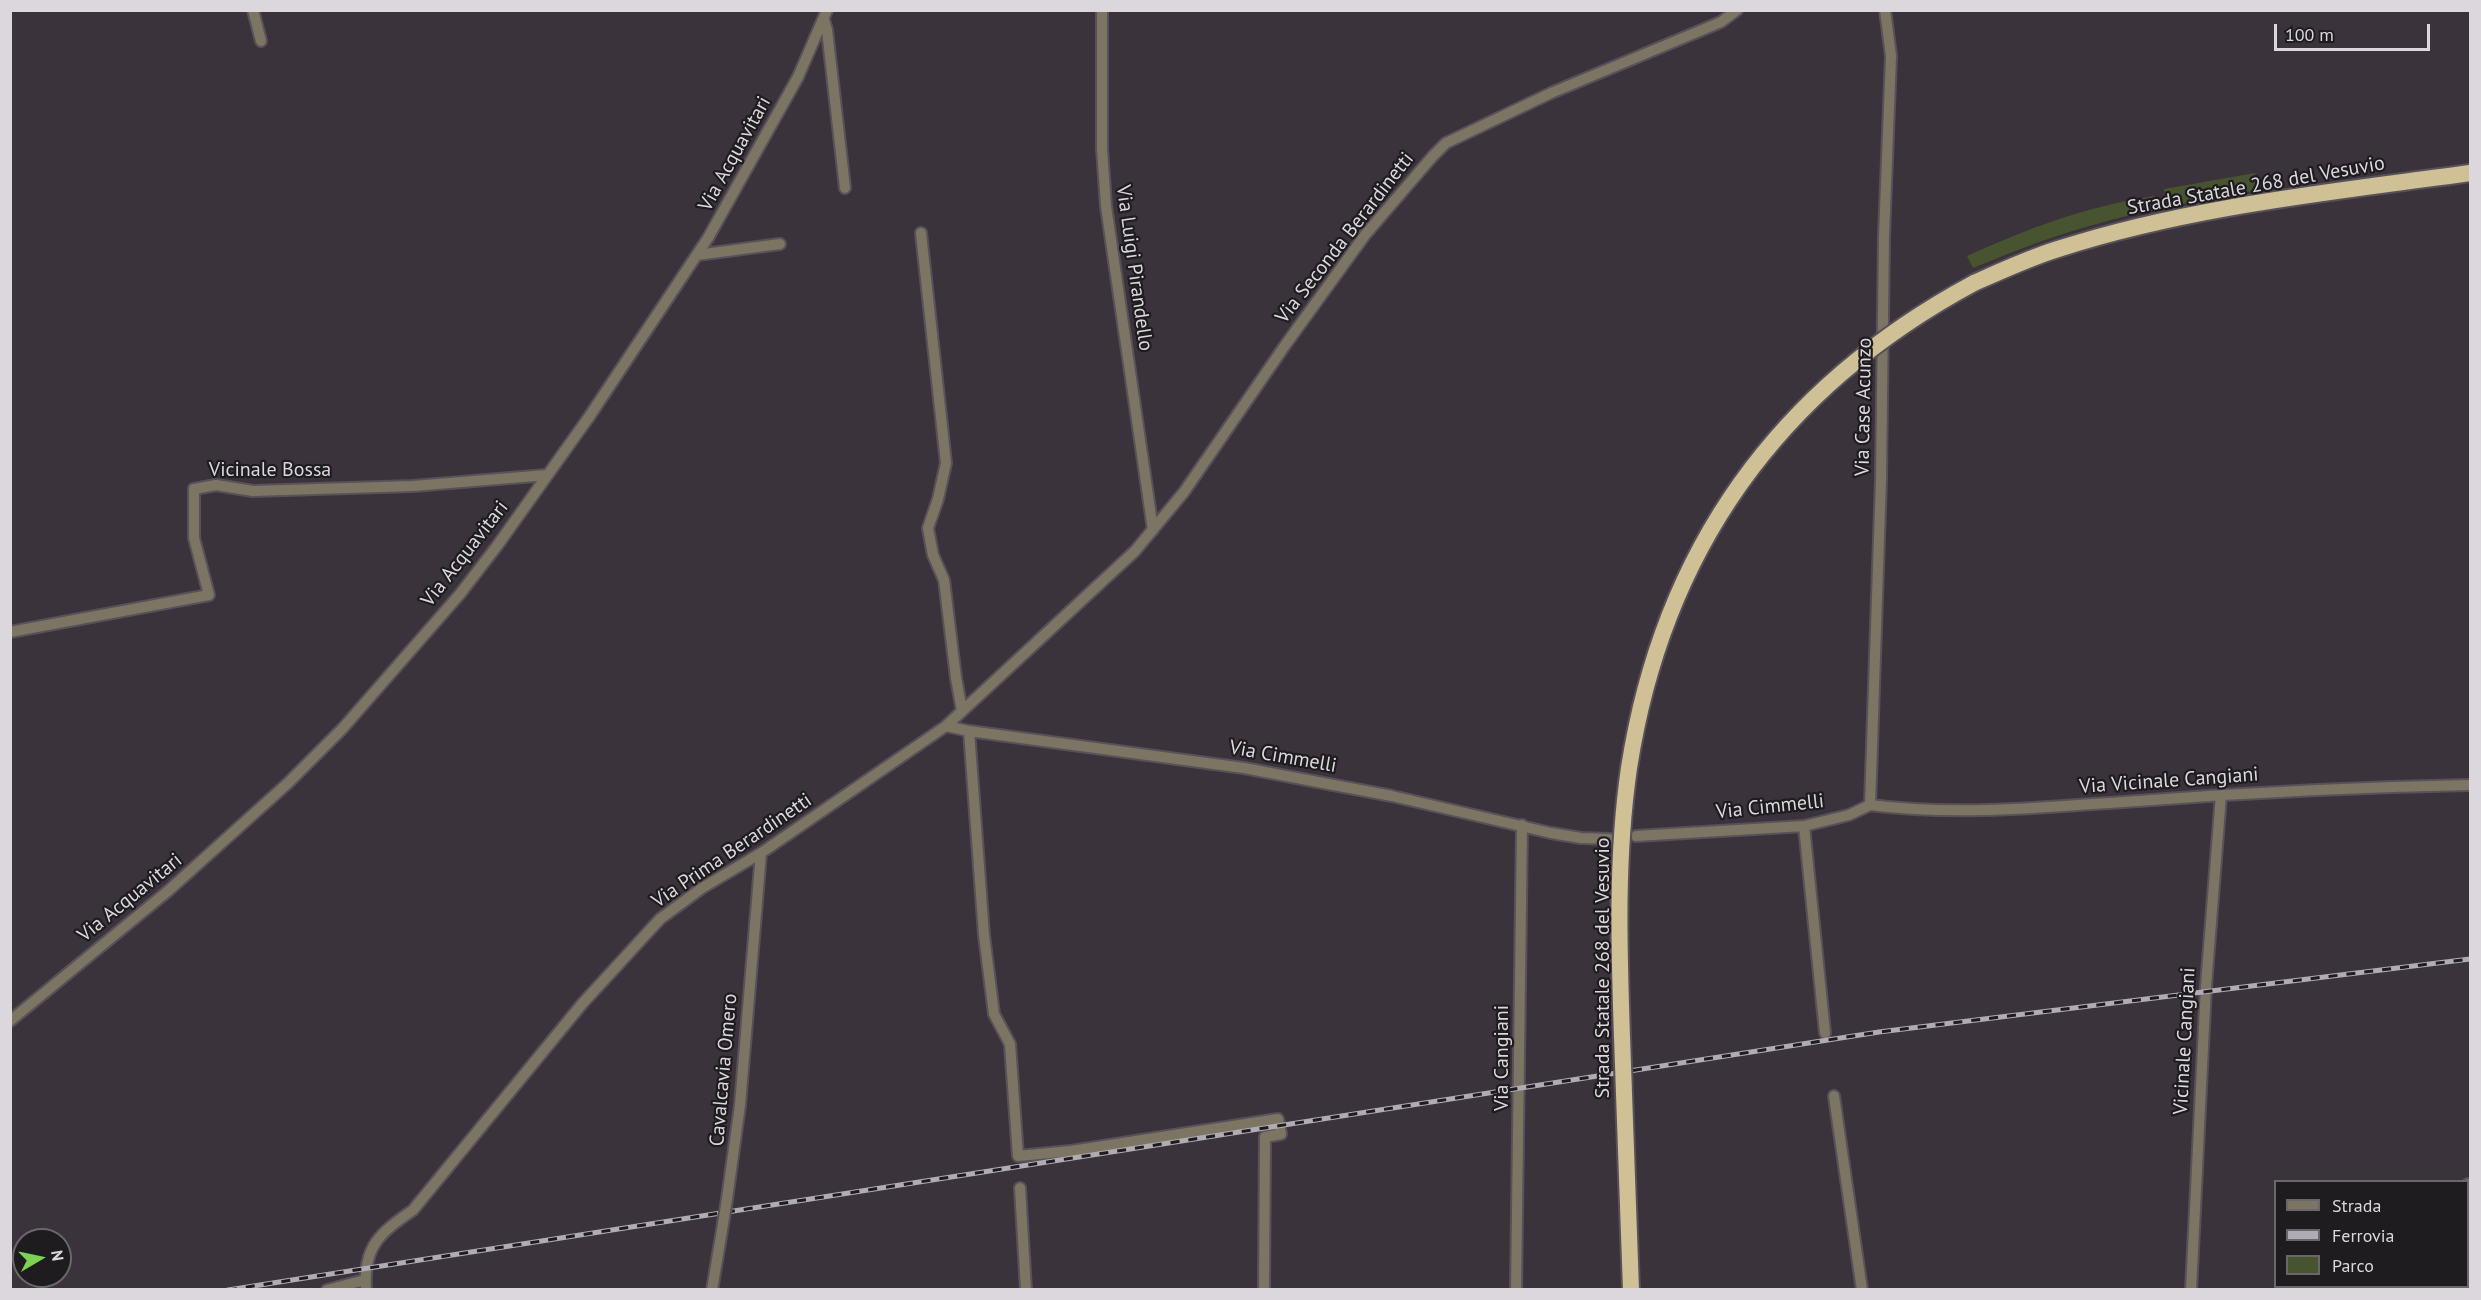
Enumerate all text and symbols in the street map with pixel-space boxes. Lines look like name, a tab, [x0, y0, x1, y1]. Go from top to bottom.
scale bar	[2277, 12, 2433, 50]
text: 100 m	[2285, 23, 2334, 46]
street label: Via Acquavitari	[694, 93, 776, 215]
street label: Via Seconda Berardinetti	[1271, 148, 1419, 328]
street label: Strada Statale 268 del Vesuvio	[2125, 152, 2387, 220]
street label: Via Luigi Pirandello	[1110, 184, 1158, 352]
street label: Via Case Acunzo	[1851, 338, 1877, 476]
street label: Vicinale Bossa	[209, 458, 331, 482]
street label: Via Acquavitari	[416, 496, 514, 612]
street label: Via Cimmelli	[1228, 736, 1338, 778]
street label: Via Vicinale Cangiani	[2079, 763, 2259, 799]
street label: Via Prima Berardinetti	[648, 789, 816, 913]
street label: Via Cimmelli	[1715, 789, 1825, 825]
street label: Strada Statale 268 del Vesuvio	[1591, 838, 1615, 1098]
street label: Via Acquavitari	[73, 849, 187, 947]
street label: Vicinale Cangiani	[2169, 967, 2201, 1115]
street label: Cavalcavia Omero	[705, 993, 743, 1147]
street label: Via Cangiani	[1490, 1005, 1514, 1111]
legend	[2274, 1180, 2469, 1288]
text: Strada	[2332, 1194, 2381, 1217]
text: Ferrovia	[2332, 1224, 2395, 1247]
north arrow	[12, 1228, 72, 1288]
text: N	[47, 1249, 69, 1262]
text: Parco	[2332, 1254, 2374, 1277]

